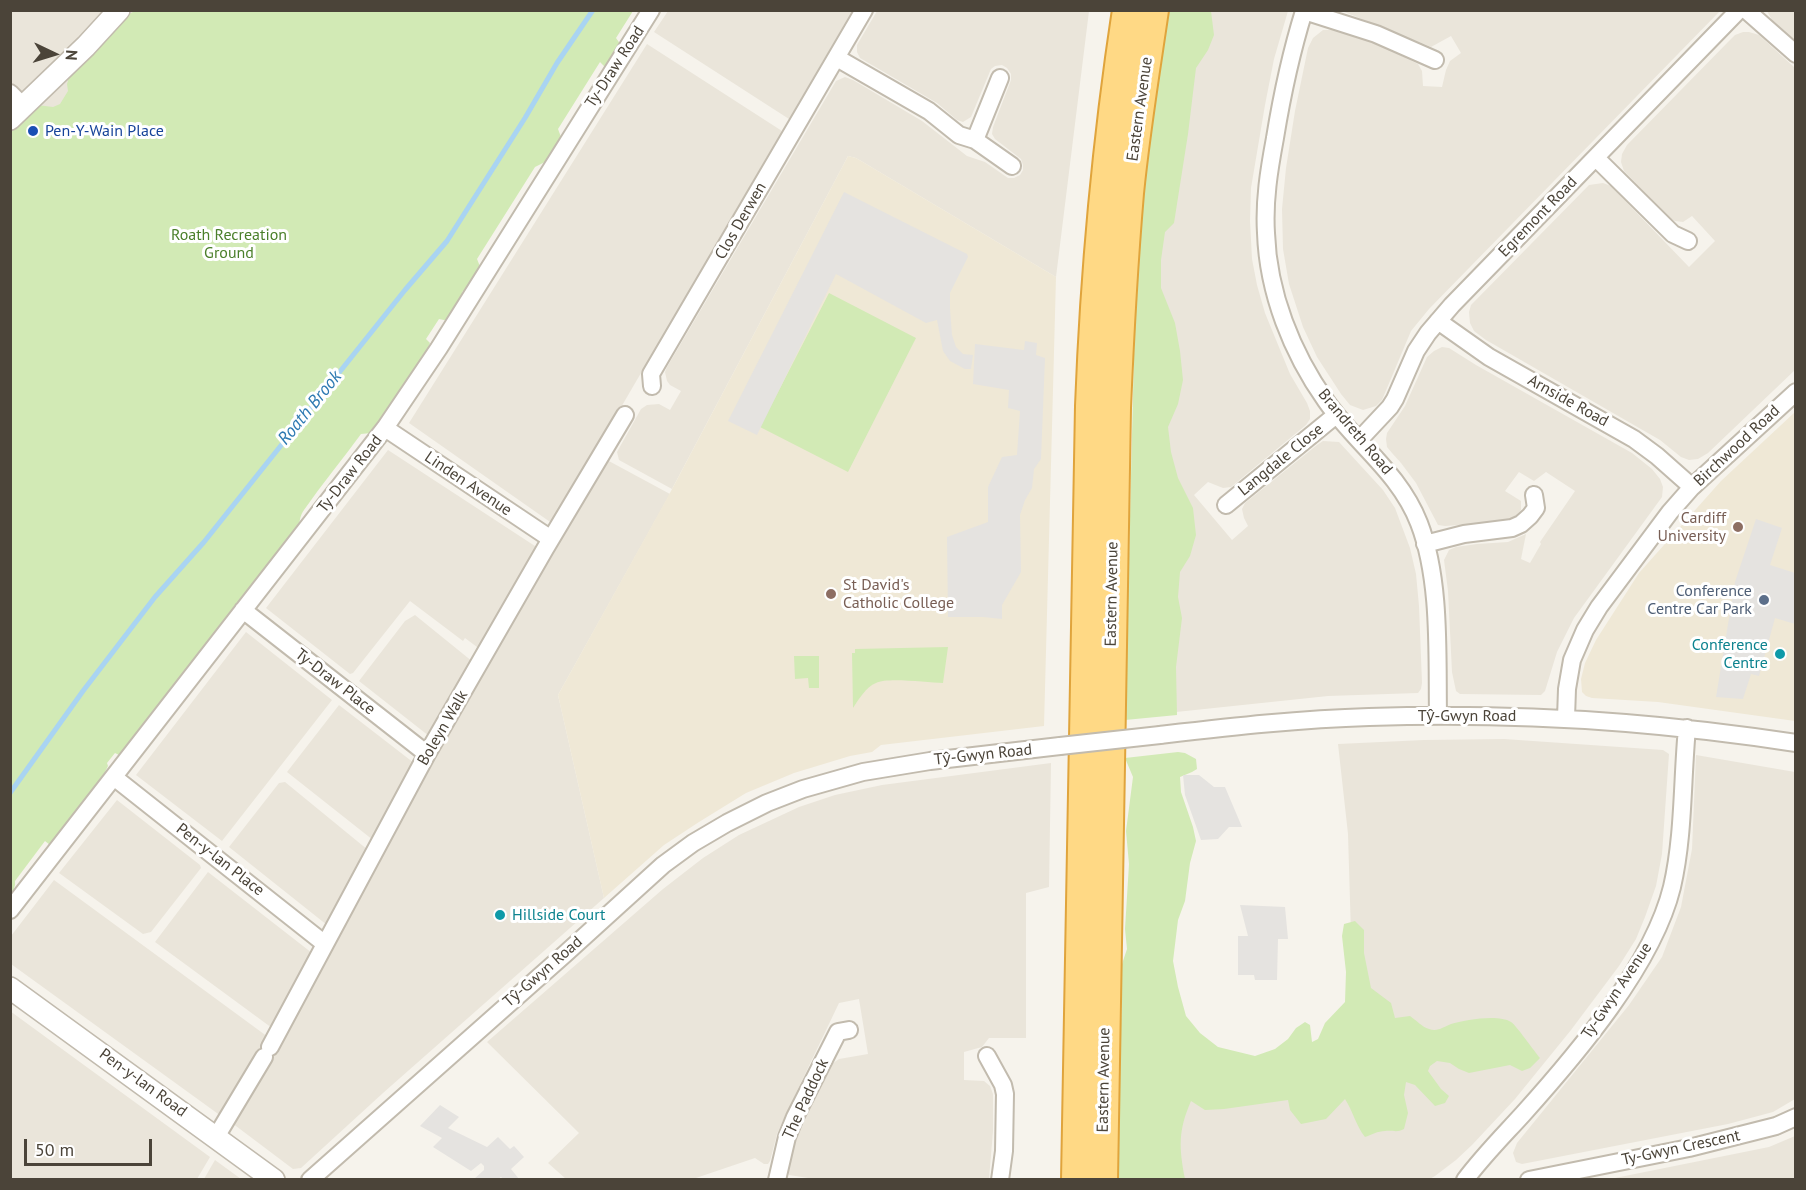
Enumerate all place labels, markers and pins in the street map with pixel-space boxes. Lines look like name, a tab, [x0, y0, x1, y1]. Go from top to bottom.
place label: Pen-Y-Wain Place	[45, 121, 164, 141]
marker: Pen-Y-Wain Place	[26, 124, 40, 138]
place label: Cardiff University	[1658, 508, 1726, 546]
marker: Cardiff University	[1731, 520, 1745, 534]
place label: St David's Catholic College	[843, 575, 954, 613]
place label: Conference Centre Car Park	[1647, 581, 1752, 619]
marker: St David's Catholic College	[824, 587, 838, 601]
marker: Conference Centre Car Park	[1757, 593, 1771, 607]
place label: Conference Centre	[1692, 635, 1768, 673]
marker: Conference Centre	[1773, 647, 1787, 661]
place label: Hillside Court	[512, 905, 606, 925]
marker: Hillside Court	[493, 908, 507, 922]

